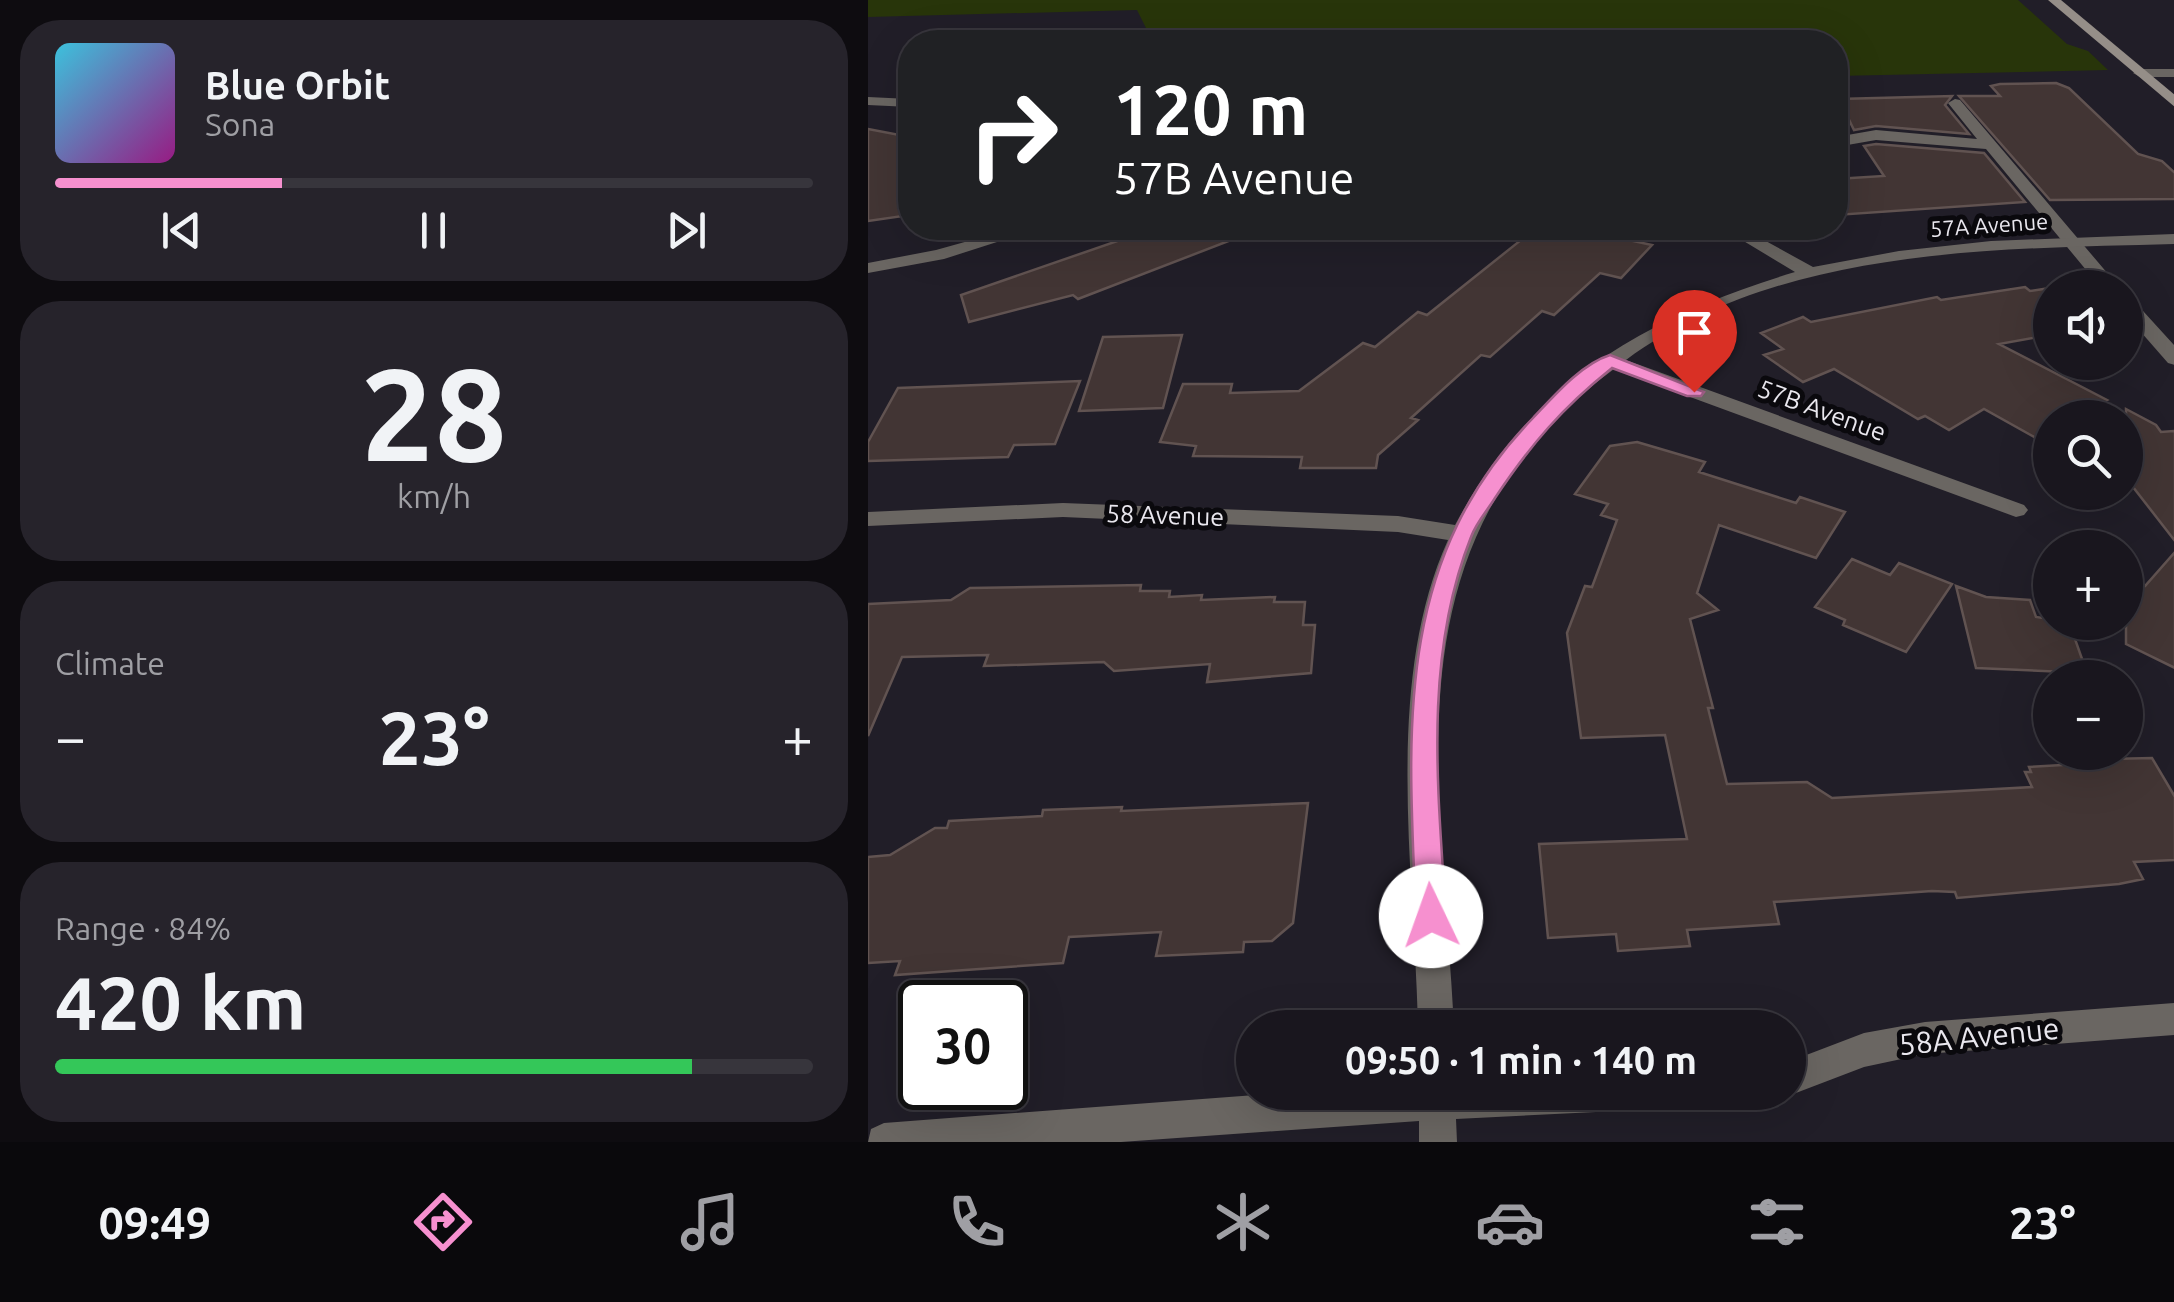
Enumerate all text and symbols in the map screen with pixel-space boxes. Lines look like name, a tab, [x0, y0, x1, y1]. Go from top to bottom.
text: Blue Orbit	[205, 64, 390, 106]
icon: right	[948, 70, 1078, 200]
text: 120 m	[1113, 70, 1308, 148]
text: Sona	[205, 106, 275, 142]
text: 57B Avenue	[1113, 152, 1354, 203]
icon: previous	[154, 203, 209, 258]
icon: pause	[406, 203, 461, 258]
icon: next	[659, 203, 714, 258]
street label: 57A Avenue	[1929, 208, 2049, 241]
map controls	[2033, 270, 2143, 770]
button: sound	[2033, 270, 2143, 380]
pin	[1652, 290, 1737, 393]
icon: arrive	[1667, 305, 1722, 360]
text: 28	[361, 340, 507, 486]
street label: 57B Avenue	[1754, 374, 1890, 446]
button: search	[2033, 400, 2143, 510]
text: km/h	[397, 478, 471, 514]
street label: 58 Avenue	[1105, 499, 1225, 531]
button: +	[2033, 530, 2143, 640]
text: Climate	[55, 645, 165, 681]
button: −	[2033, 660, 2143, 770]
text: 23°	[378, 695, 490, 779]
text: −	[55, 706, 86, 767]
text: +	[782, 706, 813, 767]
position arrow	[1379, 864, 1483, 968]
text: Range · 84%	[55, 910, 231, 946]
text: 420 km	[55, 960, 306, 1044]
speed limit sign: 30	[898, 980, 1028, 1110]
street label: 58A Avenue	[1897, 1011, 2061, 1061]
text: 09:50 · 1 min · 140 m	[1345, 1039, 1697, 1081]
icon: directions	[408, 1187, 478, 1257]
icon: music	[675, 1187, 745, 1257]
icon: phone	[942, 1187, 1012, 1257]
icon: climate	[1208, 1187, 1278, 1257]
icon: car	[1475, 1187, 1545, 1257]
icon: filters	[1742, 1187, 1812, 1257]
text: 09:49	[98, 1197, 211, 1248]
text: 23°	[2009, 1197, 2076, 1248]

